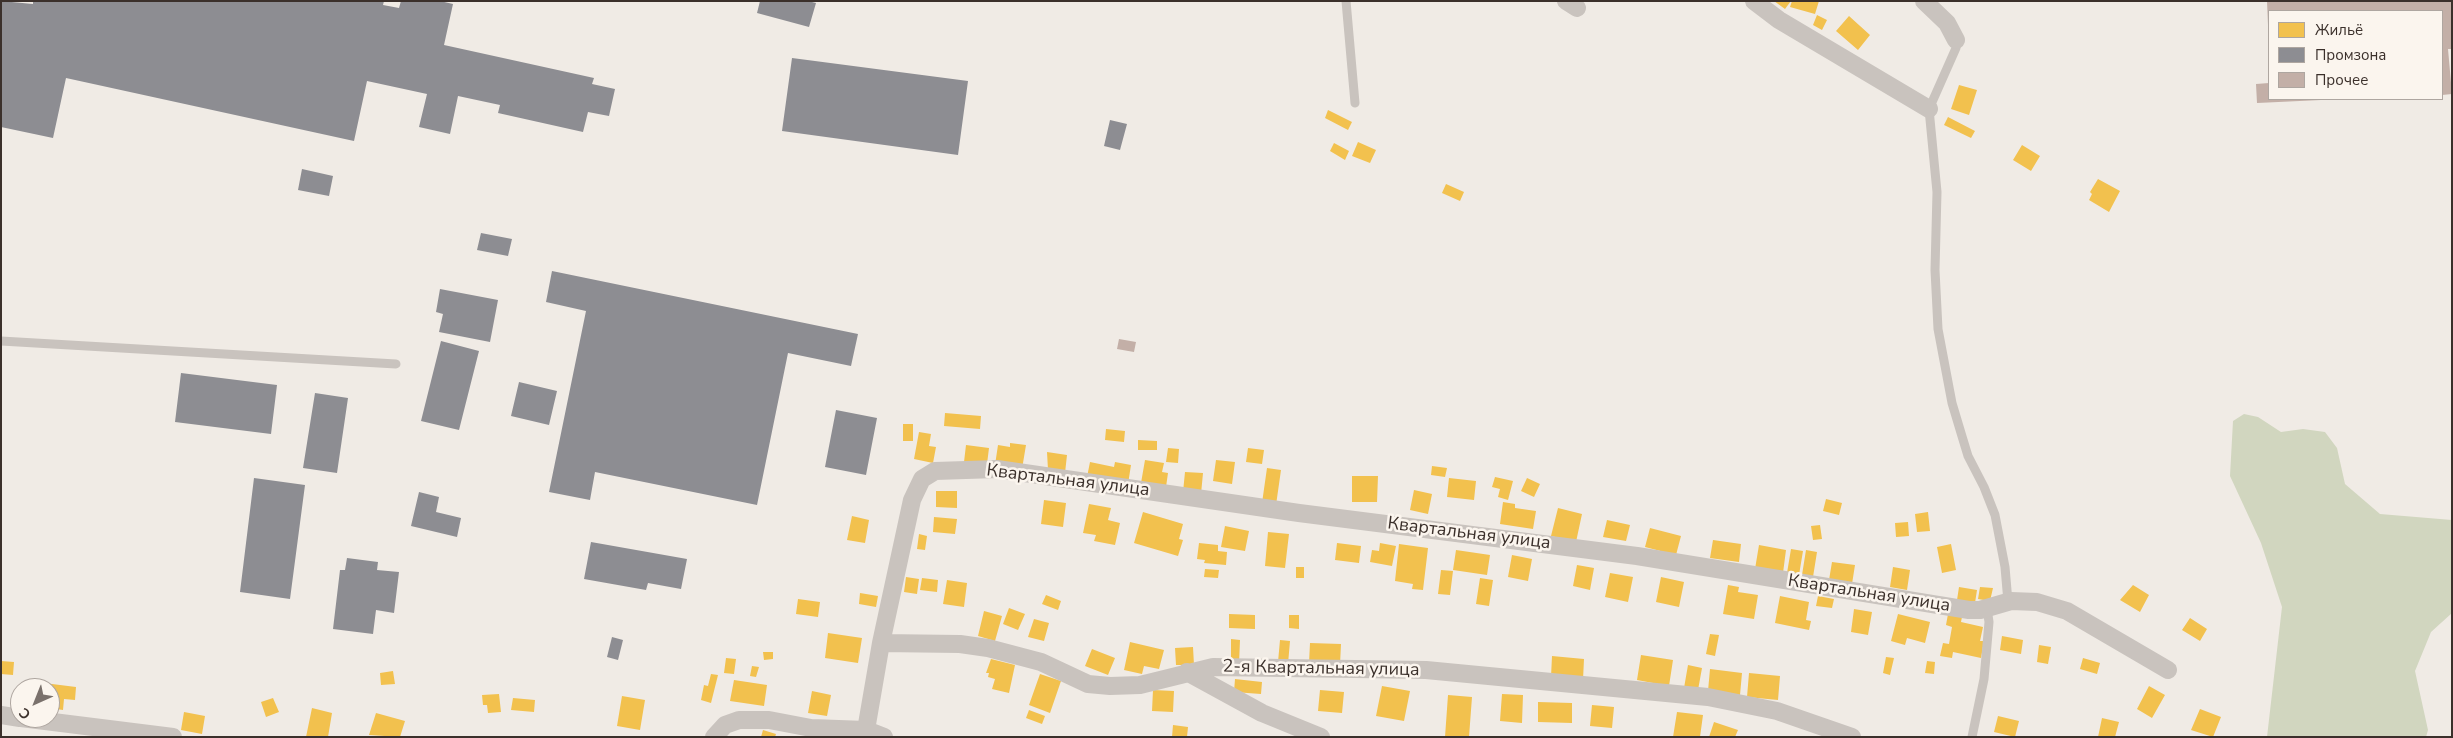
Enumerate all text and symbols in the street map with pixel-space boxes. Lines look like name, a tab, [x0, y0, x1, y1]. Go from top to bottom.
legend	[2268, 10, 2443, 100]
text: Жильё	[2315, 20, 2363, 40]
text: Промзона	[2315, 45, 2386, 65]
text: Прочее	[2315, 70, 2368, 90]
street label: Квартальная улица	[985, 460, 1151, 502]
street label: Квартальная улица	[1386, 513, 1552, 555]
street label: Квартальная улица	[1786, 570, 1952, 618]
street label: 2-я Квартальная улица	[1222, 656, 1420, 682]
north arrow	[10, 678, 60, 728]
text: С	[15, 703, 35, 724]

